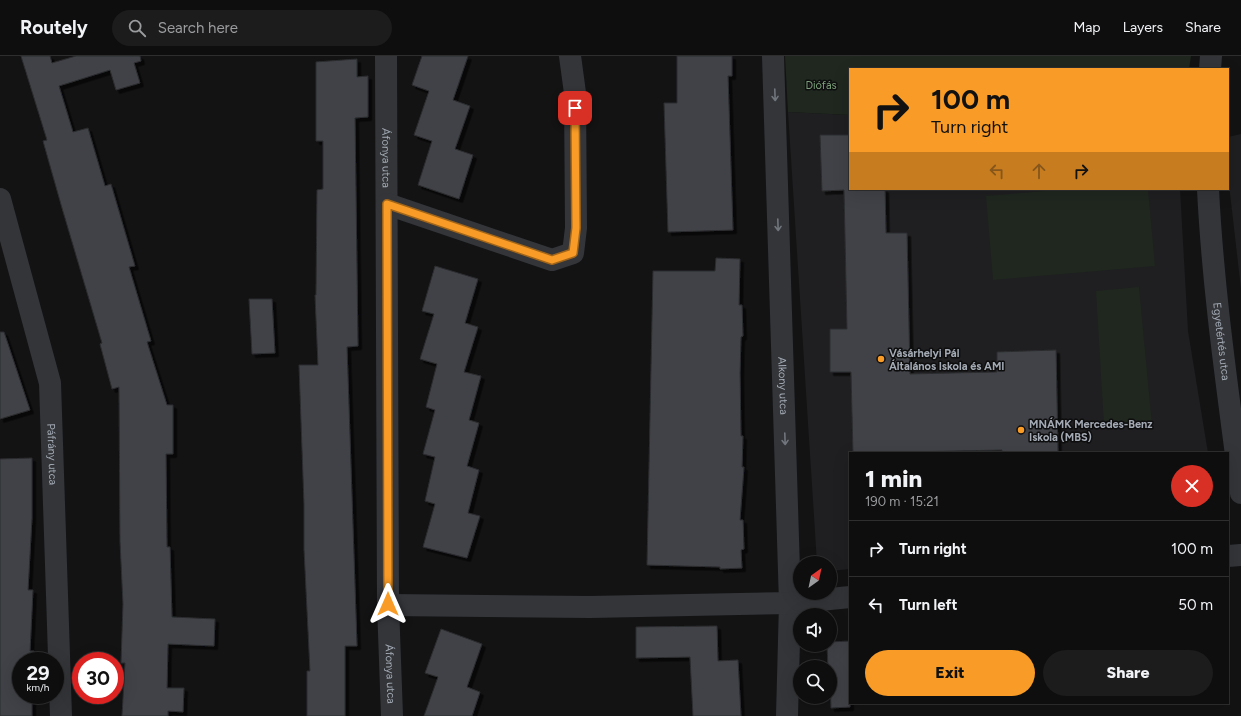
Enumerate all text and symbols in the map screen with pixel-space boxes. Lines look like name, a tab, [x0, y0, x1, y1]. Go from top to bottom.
search box	[112, 10, 392, 46]
text: Routely	[20, 16, 88, 39]
icon: search	[126, 17, 148, 39]
text: Search here	[158, 19, 238, 37]
text: Map	[1073, 19, 1101, 36]
text: Layers	[1123, 19, 1163, 36]
text: Share	[1185, 19, 1221, 36]
park label: Diófás	[805, 79, 837, 92]
text: 100 m	[931, 82, 1010, 116]
icon: right	[865, 84, 917, 136]
one-way arrow	[771, 88, 778, 101]
pin	[558, 91, 592, 125]
icon: arrive	[564, 97, 586, 119]
text: Turn right	[931, 116, 1008, 138]
street label: Áfonya utca	[380, 128, 393, 188]
icon: left	[986, 160, 1008, 182]
icon: ahead	[1028, 160, 1050, 182]
icon: right	[1070, 160, 1092, 182]
one-way arrow	[775, 218, 782, 231]
street label: Egyetértés utca	[1211, 302, 1233, 381]
place label: Vásárhelyi Pál Általános Iskola és AMI	[889, 347, 1005, 373]
marker: Vásárhelyi Pál Általános Iskola és AMI	[876, 354, 886, 364]
street label: Alkony utca	[776, 357, 791, 415]
place label: MNÁMK Mercedes-Benz Iskola (MBS)	[1029, 417, 1153, 444]
street label: Páfrány utca	[45, 423, 60, 485]
marker: MNÁMK Mercedes-Benz Iskola (MBS)	[1016, 425, 1026, 435]
one-way arrow	[781, 432, 789, 445]
text: 1 min	[865, 464, 922, 493]
button: close	[1171, 465, 1213, 507]
text: 190 m · 15:21	[865, 494, 939, 509]
icon: right	[865, 538, 887, 560]
text: Turn right	[899, 540, 967, 558]
text: 100 m	[1171, 540, 1213, 558]
north arrow	[793, 556, 837, 600]
map controls	[793, 556, 837, 704]
position arrow	[367, 583, 409, 625]
icon: left	[865, 594, 887, 616]
text: Turn left	[899, 596, 957, 614]
text: 50 m	[1178, 596, 1213, 614]
button: sound	[793, 608, 837, 652]
street label: Áfonya utca	[383, 644, 398, 704]
button: Exit	[865, 650, 1035, 696]
button: Share	[1043, 650, 1213, 696]
speed limit sign: 30	[72, 652, 124, 704]
button: search	[793, 660, 837, 704]
text: 29	[26, 661, 50, 685]
text: km/h	[27, 681, 49, 694]

